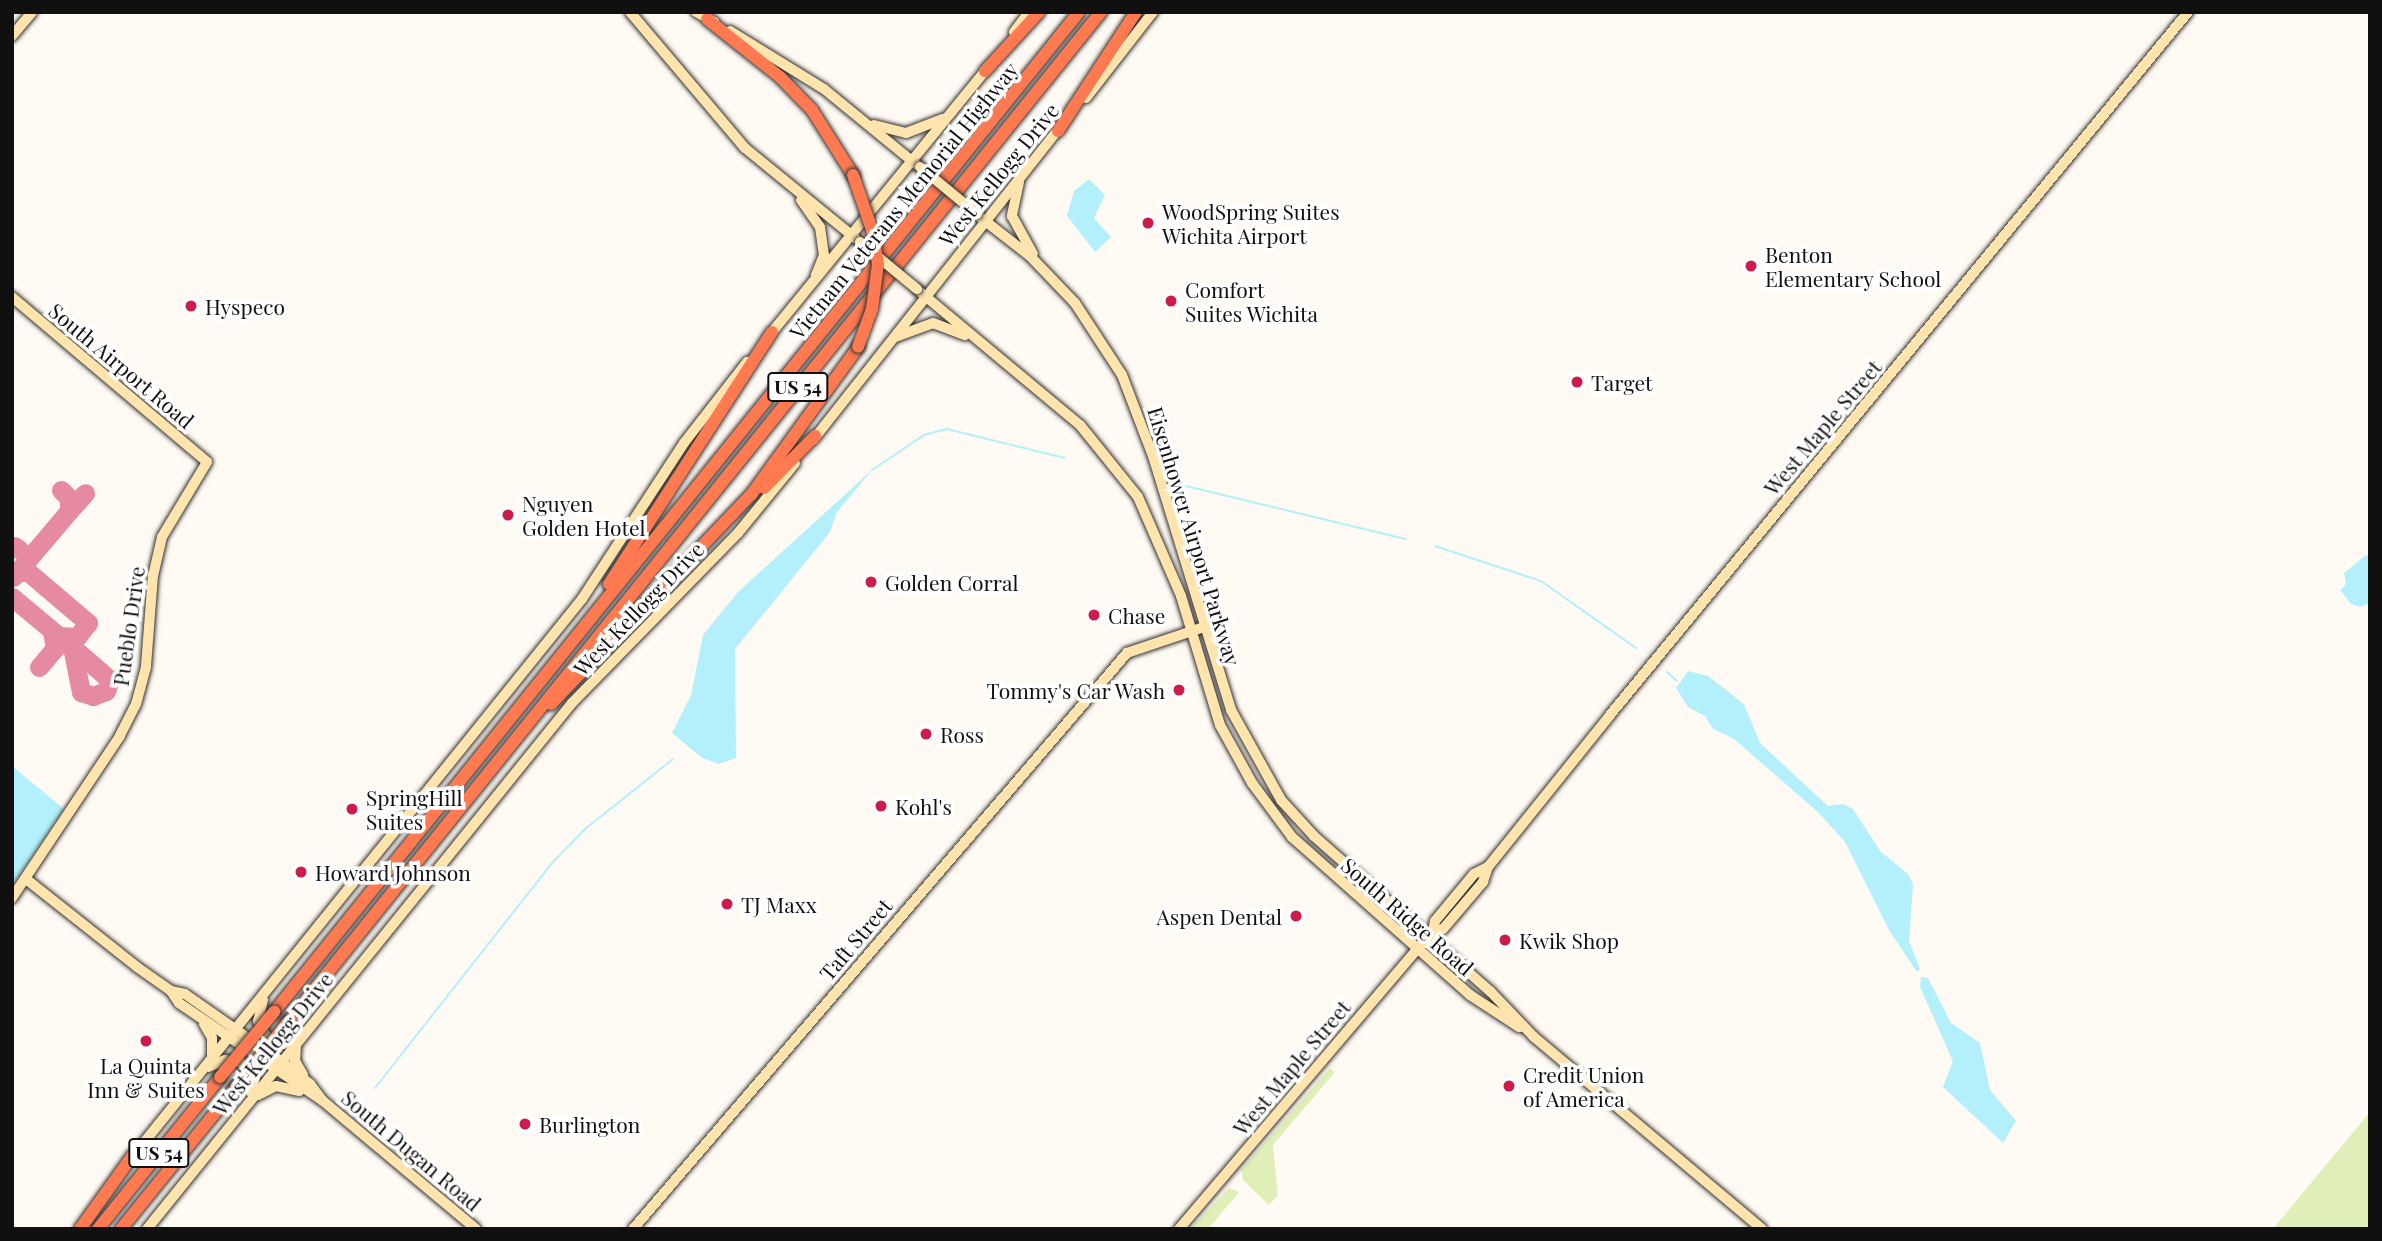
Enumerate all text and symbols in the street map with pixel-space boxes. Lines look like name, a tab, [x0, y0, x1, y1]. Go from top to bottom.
street label: Vietnam Veterans Memorial Highway	[783, 56, 1023, 344]
street label: West Kellogg Drive	[933, 97, 1063, 251]
place label: WoodSpring Suites Wichita Airport	[1162, 198, 1340, 248]
marker: WoodSpring Suites Wichita Airport	[1140, 215, 1156, 231]
place label: Benton Elementary School	[1765, 241, 1942, 291]
marker: Benton Elementary School	[1743, 258, 1759, 274]
place label: Comfort Suites Wichita	[1185, 276, 1319, 326]
place label: Hyspeco	[205, 293, 285, 319]
marker: Comfort Suites Wichita	[1163, 293, 1179, 309]
street label: South Airport Road	[44, 297, 200, 433]
marker: Hyspeco	[183, 298, 199, 314]
street label: West Maple Street	[1758, 354, 1886, 500]
place label: Target	[1591, 369, 1652, 395]
road number: US 54	[766, 372, 830, 402]
marker: Target	[1569, 374, 1585, 390]
street label: Eisenhower Airport Parkway	[1143, 403, 1247, 669]
place label: Nguyen Golden Hotel	[522, 490, 646, 540]
marker: Nguyen Golden Hotel	[500, 507, 516, 523]
street label: West Kellogg Drive	[568, 536, 708, 680]
street label: Pueblo Drive	[107, 565, 149, 687]
place label: Golden Corral	[885, 569, 1019, 595]
marker: Golden Corral	[863, 574, 879, 590]
place label: Chase	[1108, 602, 1165, 628]
marker: Chase	[1086, 607, 1102, 623]
place label: Tommy's Car Wash	[985, 677, 1165, 703]
marker: Tommy's Car Wash	[1171, 682, 1187, 698]
place label: Ross	[940, 721, 984, 747]
marker: Ross	[918, 726, 934, 742]
place label: SpringHill Suites	[366, 784, 463, 834]
place label: Kohl's	[895, 793, 952, 819]
marker: Kohl's	[873, 798, 889, 814]
marker: SpringHill Suites	[344, 801, 360, 817]
street label: South Ridge Road	[1337, 852, 1479, 980]
place label: Howard Johnson	[315, 859, 471, 885]
marker: Howard Johnson	[293, 864, 309, 880]
place label: TJ Maxx	[741, 891, 817, 917]
street label: Taft Street	[813, 893, 897, 985]
marker: TJ Maxx	[719, 896, 735, 912]
place label: Aspen Dental	[1157, 903, 1282, 929]
marker: Aspen Dental	[1288, 908, 1304, 924]
place label: Kwik Shop	[1519, 927, 1619, 953]
marker: Kwik Shop	[1497, 932, 1513, 948]
street label: West Kellogg Drive	[207, 966, 337, 1120]
street label: West Maple Street	[1227, 994, 1355, 1140]
marker: La Quinta Inn & Suites	[138, 1033, 154, 1049]
place label: La Quinta Inn & Suites	[87, 1052, 205, 1102]
place label: Credit Union of America	[1523, 1061, 1645, 1111]
marker: Credit Union of America	[1501, 1078, 1517, 1094]
street label: South Dugan Road	[337, 1084, 487, 1216]
place label: Burlington	[539, 1111, 640, 1137]
marker: Burlington	[517, 1116, 533, 1132]
road number: US 54	[128, 1138, 190, 1168]

